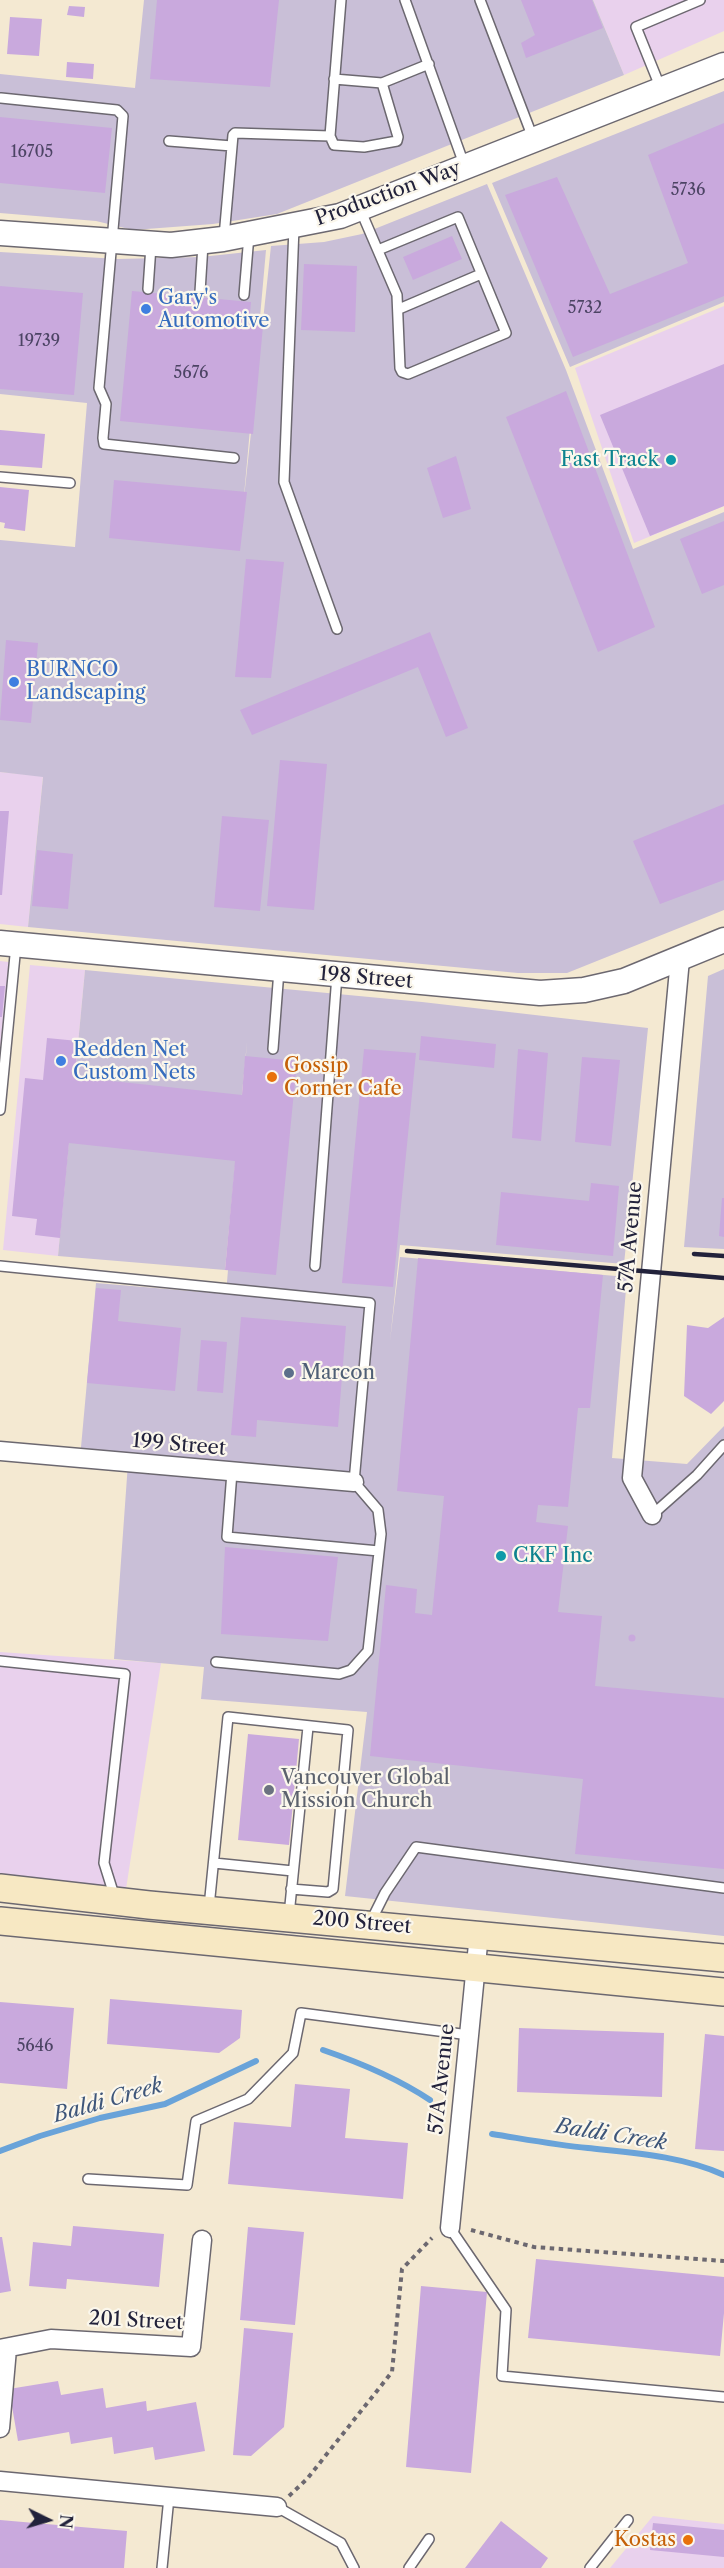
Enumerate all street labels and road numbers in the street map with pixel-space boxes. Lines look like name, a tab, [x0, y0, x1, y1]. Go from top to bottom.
street label: Production Way	[312, 157, 464, 231]
street label: 198 Street	[318, 962, 414, 994]
street label: 57A Avenue	[614, 1181, 648, 1293]
street label: 199 Street	[131, 1429, 227, 1461]
street label: 200 Street	[312, 1907, 412, 1939]
street label: 57A Avenue	[424, 2022, 460, 2136]
street label: 201 Street	[88, 2307, 184, 2335]

